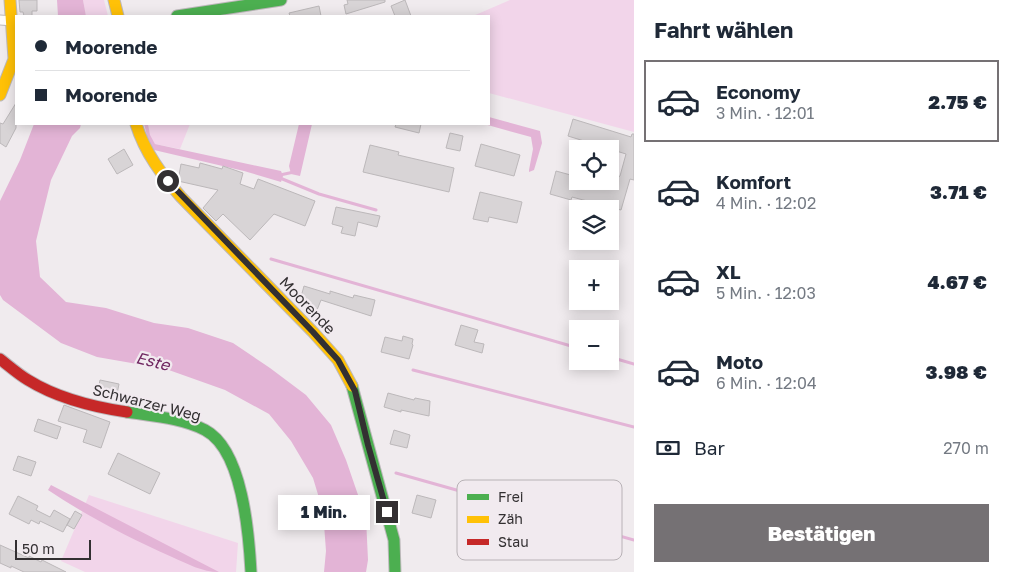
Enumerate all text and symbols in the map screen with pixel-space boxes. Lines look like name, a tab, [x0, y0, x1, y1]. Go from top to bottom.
text: Fahrt wählen	[654, 16, 793, 43]
text: Moorende	[65, 35, 157, 58]
icon: car	[656, 79, 701, 124]
text: Economy	[716, 80, 801, 103]
text: Moorende	[65, 83, 157, 106]
text: 2.75 €	[928, 90, 987, 113]
text: 3 Min. · 12:01	[716, 103, 814, 123]
map controls	[569, 140, 619, 370]
button: locate	[569, 140, 619, 190]
icon: car	[656, 169, 701, 214]
route start	[157, 170, 179, 192]
text: Komfort	[716, 170, 791, 193]
text: 3.71 €	[930, 180, 987, 203]
text: 4 Min. · 12:02	[716, 193, 816, 213]
button: layers	[569, 200, 619, 250]
icon: car	[656, 259, 701, 304]
button: +	[569, 260, 619, 310]
text: XL	[716, 260, 741, 283]
text: 4.67 €	[927, 270, 987, 293]
street label: Moorende	[276, 273, 340, 338]
text: 5 Min. · 12:03	[716, 283, 816, 303]
button: −	[569, 320, 619, 370]
water label: Este	[134, 347, 174, 375]
icon: car	[656, 349, 701, 394]
text: Moto	[716, 350, 763, 373]
text: 3.98 €	[926, 360, 987, 383]
text: 6 Min. · 12:04	[716, 373, 817, 393]
street label: Schwarzer Weg	[91, 380, 203, 424]
icon: cash	[654, 434, 682, 462]
text: Bar	[694, 436, 725, 459]
text: 270 m	[943, 438, 989, 458]
legend	[457, 480, 622, 560]
text: Frei	[498, 488, 524, 505]
callout: 1 Min.	[277, 494, 370, 530]
route end	[376, 501, 398, 523]
text: 1 Min.	[301, 502, 347, 522]
button: Bestätigen	[654, 504, 989, 562]
text: Zäh	[498, 510, 523, 527]
text: Stau	[498, 533, 529, 550]
scale bar	[15, 537, 91, 560]
text: 50 m	[22, 540, 55, 557]

